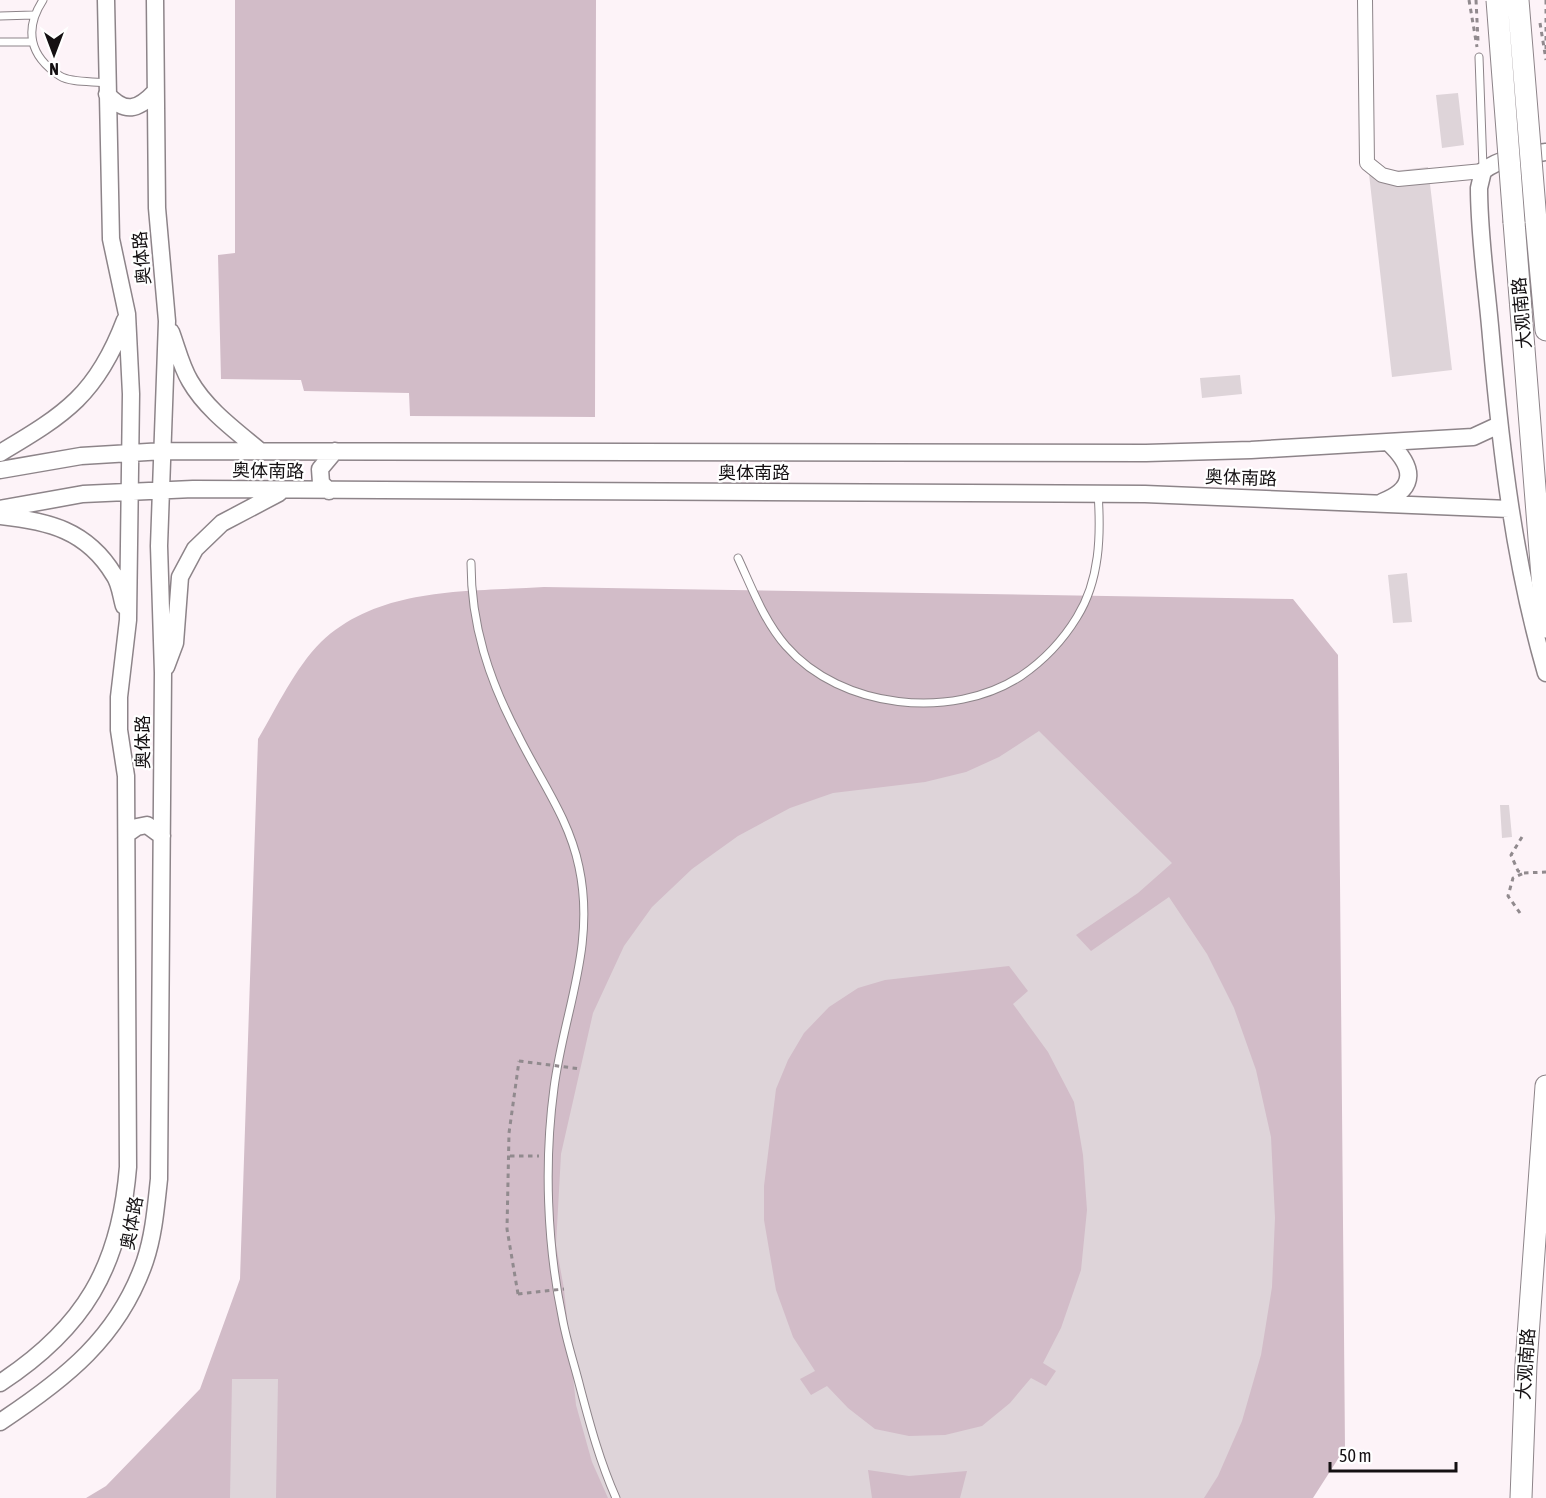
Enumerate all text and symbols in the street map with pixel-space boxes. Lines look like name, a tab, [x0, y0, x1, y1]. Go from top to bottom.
north arrow	[24, 24, 84, 84]
text: N	[49, 60, 59, 78]
street label: 奥体路	[129, 230, 154, 286]
street label: 大观南路	[1508, 276, 1535, 350]
street label: 奥体南路	[232, 459, 304, 482]
street label: 奥体南路	[718, 462, 790, 483]
street label: 奥体南路	[1205, 466, 1277, 489]
street label: 奥体路	[132, 715, 153, 769]
street label: 奥体路	[116, 1195, 147, 1251]
street label: 大观南路	[1513, 1327, 1538, 1401]
scale bar	[1330, 1435, 1456, 1473]
text: 50 m	[1339, 1445, 1371, 1466]

